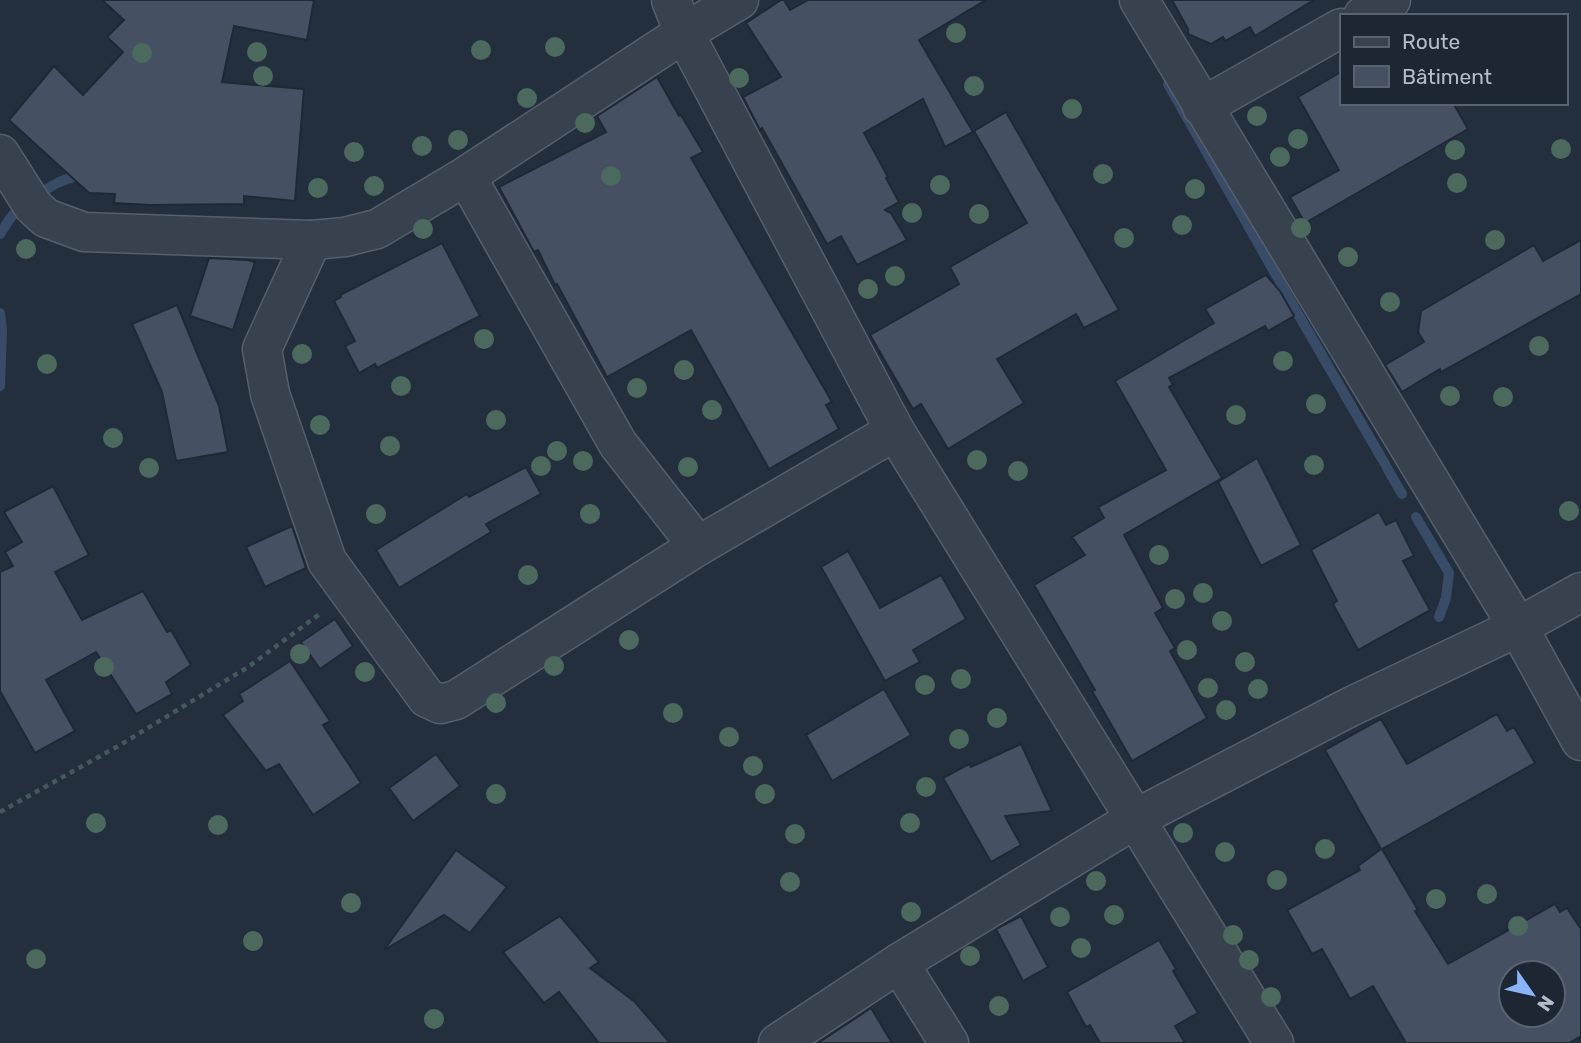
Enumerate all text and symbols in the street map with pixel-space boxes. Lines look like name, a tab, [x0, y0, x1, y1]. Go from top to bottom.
legend	[1340, 14, 1567, 105]
text: Route	[1402, 29, 1460, 54]
text: Bâtiment	[1402, 64, 1492, 89]
north arrow	[1497, 959, 1567, 1029]
text: N	[1532, 991, 1559, 1015]

